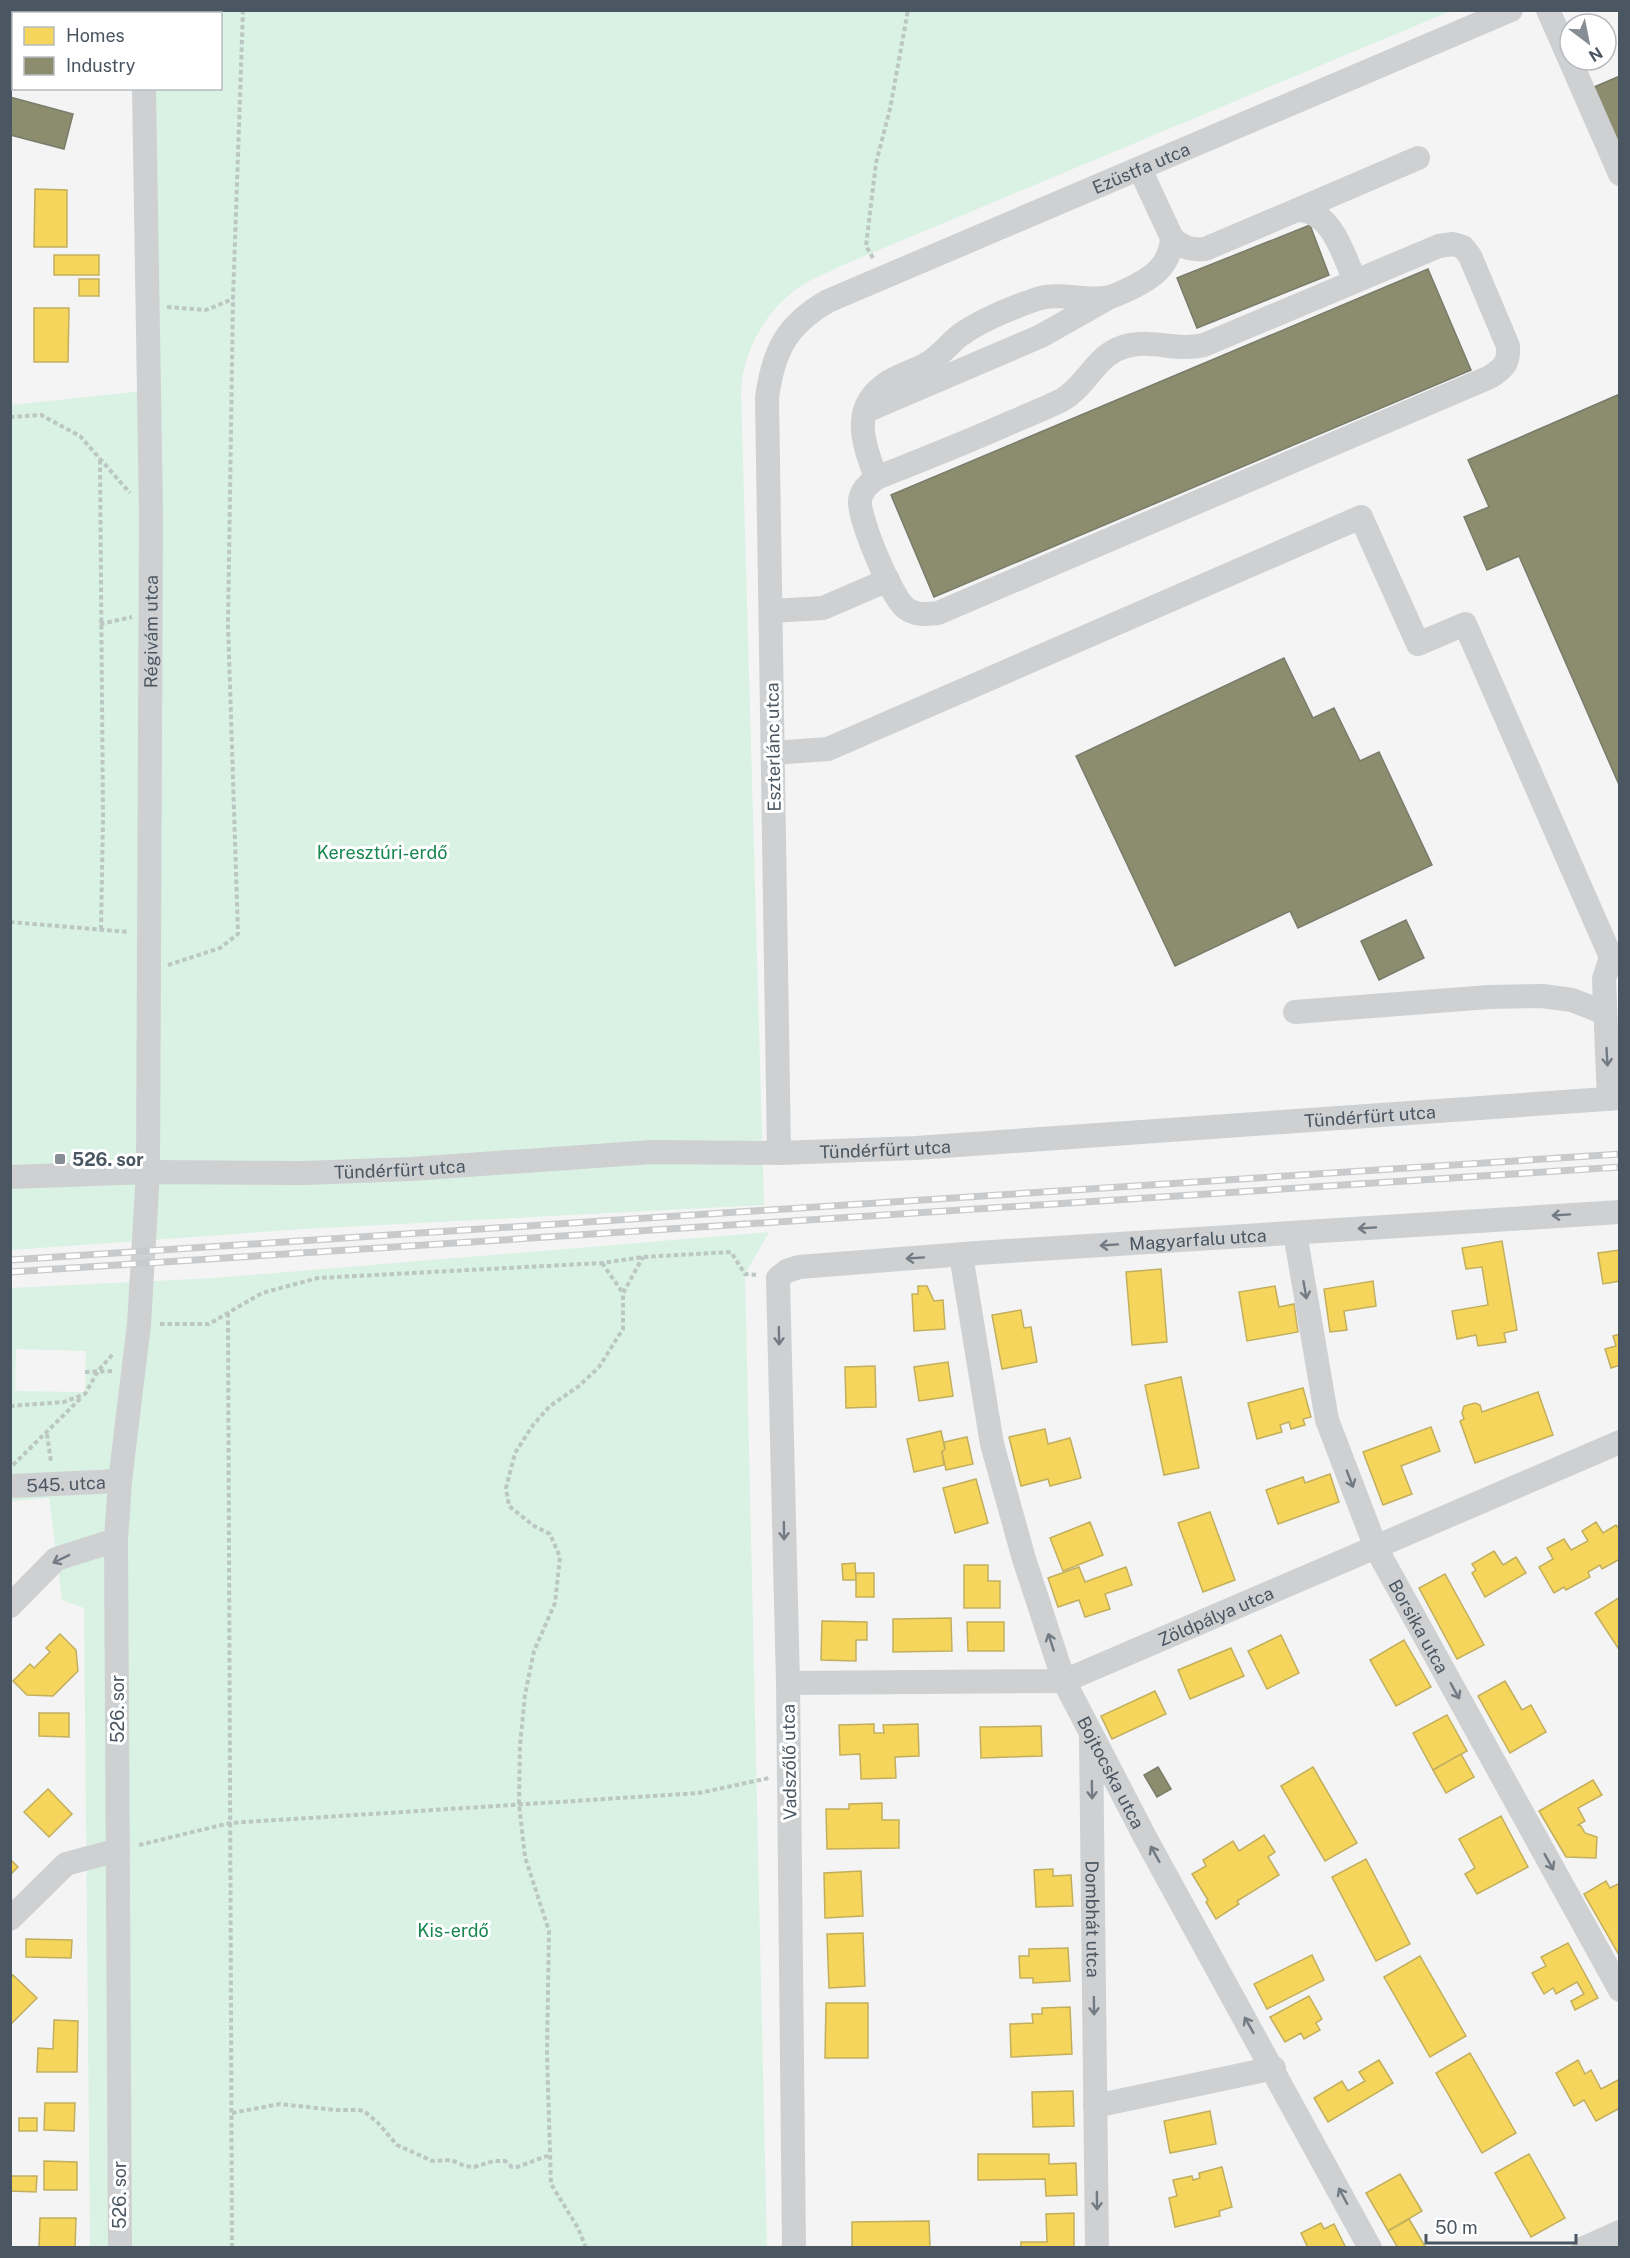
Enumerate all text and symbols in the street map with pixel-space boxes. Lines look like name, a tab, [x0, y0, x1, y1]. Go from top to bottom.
legend	[12, 12, 222, 90]
north arrow	[1558, 12, 1618, 72]
text: Homes	[66, 25, 125, 46]
text: N	[1585, 43, 1606, 66]
text: Industry	[66, 55, 136, 76]
street label: Ezüstfa utca	[1089, 138, 1193, 198]
street label: Régivám utca	[140, 575, 161, 688]
street label: Eszterlánc utca	[761, 682, 785, 812]
park label: Keresztúri-erdő	[317, 842, 447, 863]
one-way arrow	[1602, 1046, 1613, 1066]
street label: Tündérfürt utca	[1304, 1101, 1436, 1131]
street label: Tündérfürt utca	[819, 1135, 952, 1162]
place label: 526. sor	[72, 1149, 144, 1170]
marker: 526. sor	[53, 1152, 67, 1166]
street label: Tündérfürt utca	[334, 1155, 466, 1182]
one-way arrow	[1552, 1210, 1572, 1221]
one-way arrow	[1357, 1223, 1377, 1234]
street label: Magyarfalu utca	[1128, 1224, 1267, 1254]
one-way arrow	[1100, 1239, 1120, 1250]
one-way arrow	[905, 1253, 925, 1264]
one-way arrow	[1300, 1280, 1311, 1300]
one-way arrow	[774, 1325, 785, 1345]
one-way arrow	[1345, 1469, 1356, 1488]
street label: 545. utca	[26, 1471, 106, 1496]
one-way arrow	[778, 1520, 790, 1540]
one-way arrow	[53, 1554, 71, 1565]
street label: Borsika utca	[1385, 1575, 1453, 1677]
street label: Zöldpálya utca	[1155, 1582, 1276, 1650]
one-way arrow	[1045, 1633, 1056, 1652]
street label: 526. sor	[107, 1675, 128, 1743]
one-way arrow	[1449, 1682, 1461, 1699]
street label: Vadszőlő utca	[777, 1704, 801, 1820]
street label: Bojtocska utca	[1073, 1712, 1149, 1832]
one-way arrow	[1086, 1780, 1098, 1800]
one-way arrow	[1149, 1846, 1161, 1863]
one-way arrow	[1543, 1853, 1555, 1870]
street label: Dombhát utca	[1082, 1860, 1104, 1978]
park label: Kis-erdő	[417, 1920, 489, 1941]
one-way arrow	[1088, 1996, 1100, 2016]
one-way arrow	[1243, 2017, 1255, 2034]
street label: 526. sor	[109, 2161, 130, 2229]
one-way arrow	[1337, 2188, 1349, 2205]
one-way arrow	[1091, 2191, 1102, 2211]
scale bar	[1426, 2207, 1576, 2245]
text: 50 m	[1435, 2217, 1478, 2238]

